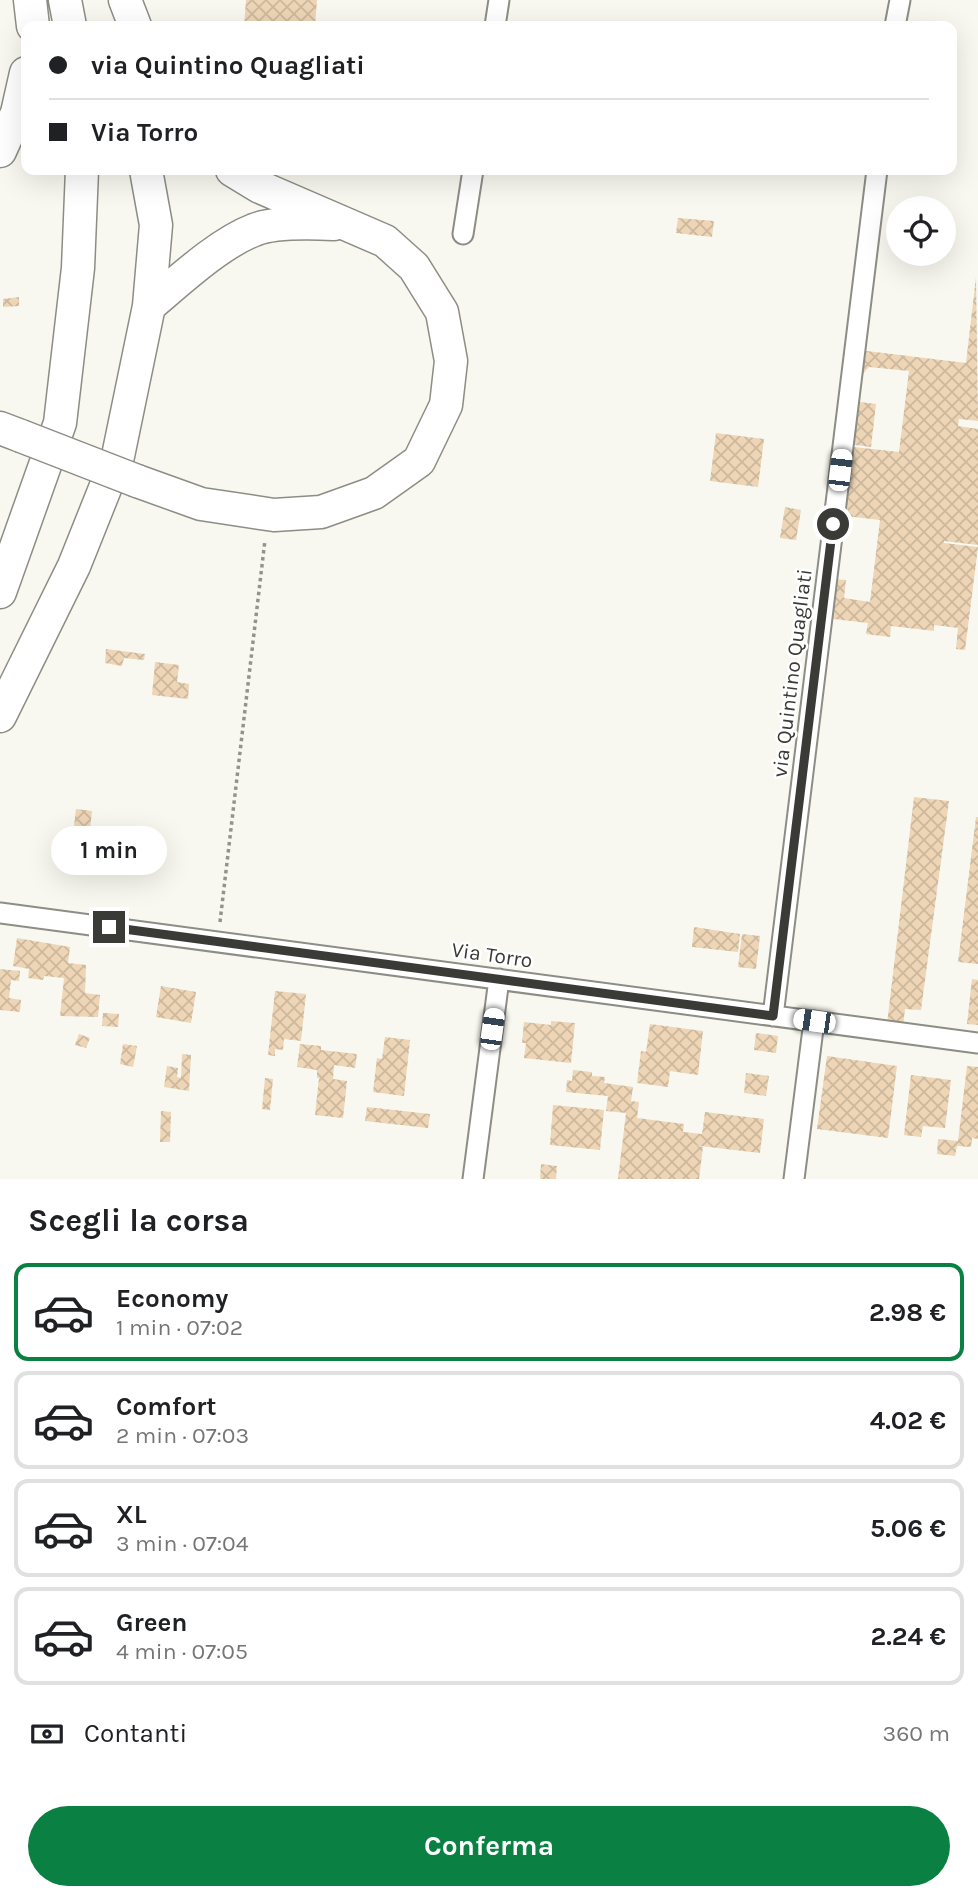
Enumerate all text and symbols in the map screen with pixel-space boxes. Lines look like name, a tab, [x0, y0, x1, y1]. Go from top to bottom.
text: via Quintino Quagliati	[91, 50, 365, 81]
text: Via Torro	[91, 117, 198, 148]
map controls	[886, 196, 956, 266]
button: locate	[886, 196, 956, 266]
car	[828, 448, 853, 492]
route start	[817, 508, 849, 540]
street label: via Quintino Quagliati	[767, 567, 817, 779]
callout: 1 min	[51, 825, 167, 874]
text: 1 min	[80, 837, 138, 864]
route end	[93, 911, 125, 943]
street label: Via Torro	[450, 937, 534, 973]
car	[479, 1007, 506, 1051]
car	[792, 1008, 837, 1034]
text: Scegli la corsa	[28, 1202, 249, 1239]
icon: car	[32, 1281, 95, 1344]
text: Economy	[116, 1283, 228, 1314]
text: 2.98 €	[869, 1297, 946, 1328]
text: 1 min · 07:02	[116, 1314, 243, 1341]
icon: car	[32, 1389, 95, 1452]
text: Comfort	[116, 1391, 217, 1422]
text: 4.02 €	[870, 1405, 946, 1436]
text: 2 min · 07:03	[116, 1422, 249, 1449]
icon: car	[32, 1497, 95, 1560]
text: XL	[116, 1499, 147, 1530]
text: 5.06 €	[870, 1513, 946, 1544]
text: 3 min · 07:04	[116, 1530, 249, 1557]
icon: car	[32, 1605, 95, 1668]
text: Green	[116, 1607, 188, 1638]
text: 2.24 €	[870, 1621, 946, 1652]
text: 4 min · 07:05	[116, 1638, 248, 1665]
icon: cash	[28, 1715, 66, 1753]
text: Contanti	[84, 1718, 187, 1749]
text: 360 m	[883, 1720, 950, 1747]
button: Conferma	[28, 1806, 950, 1886]

